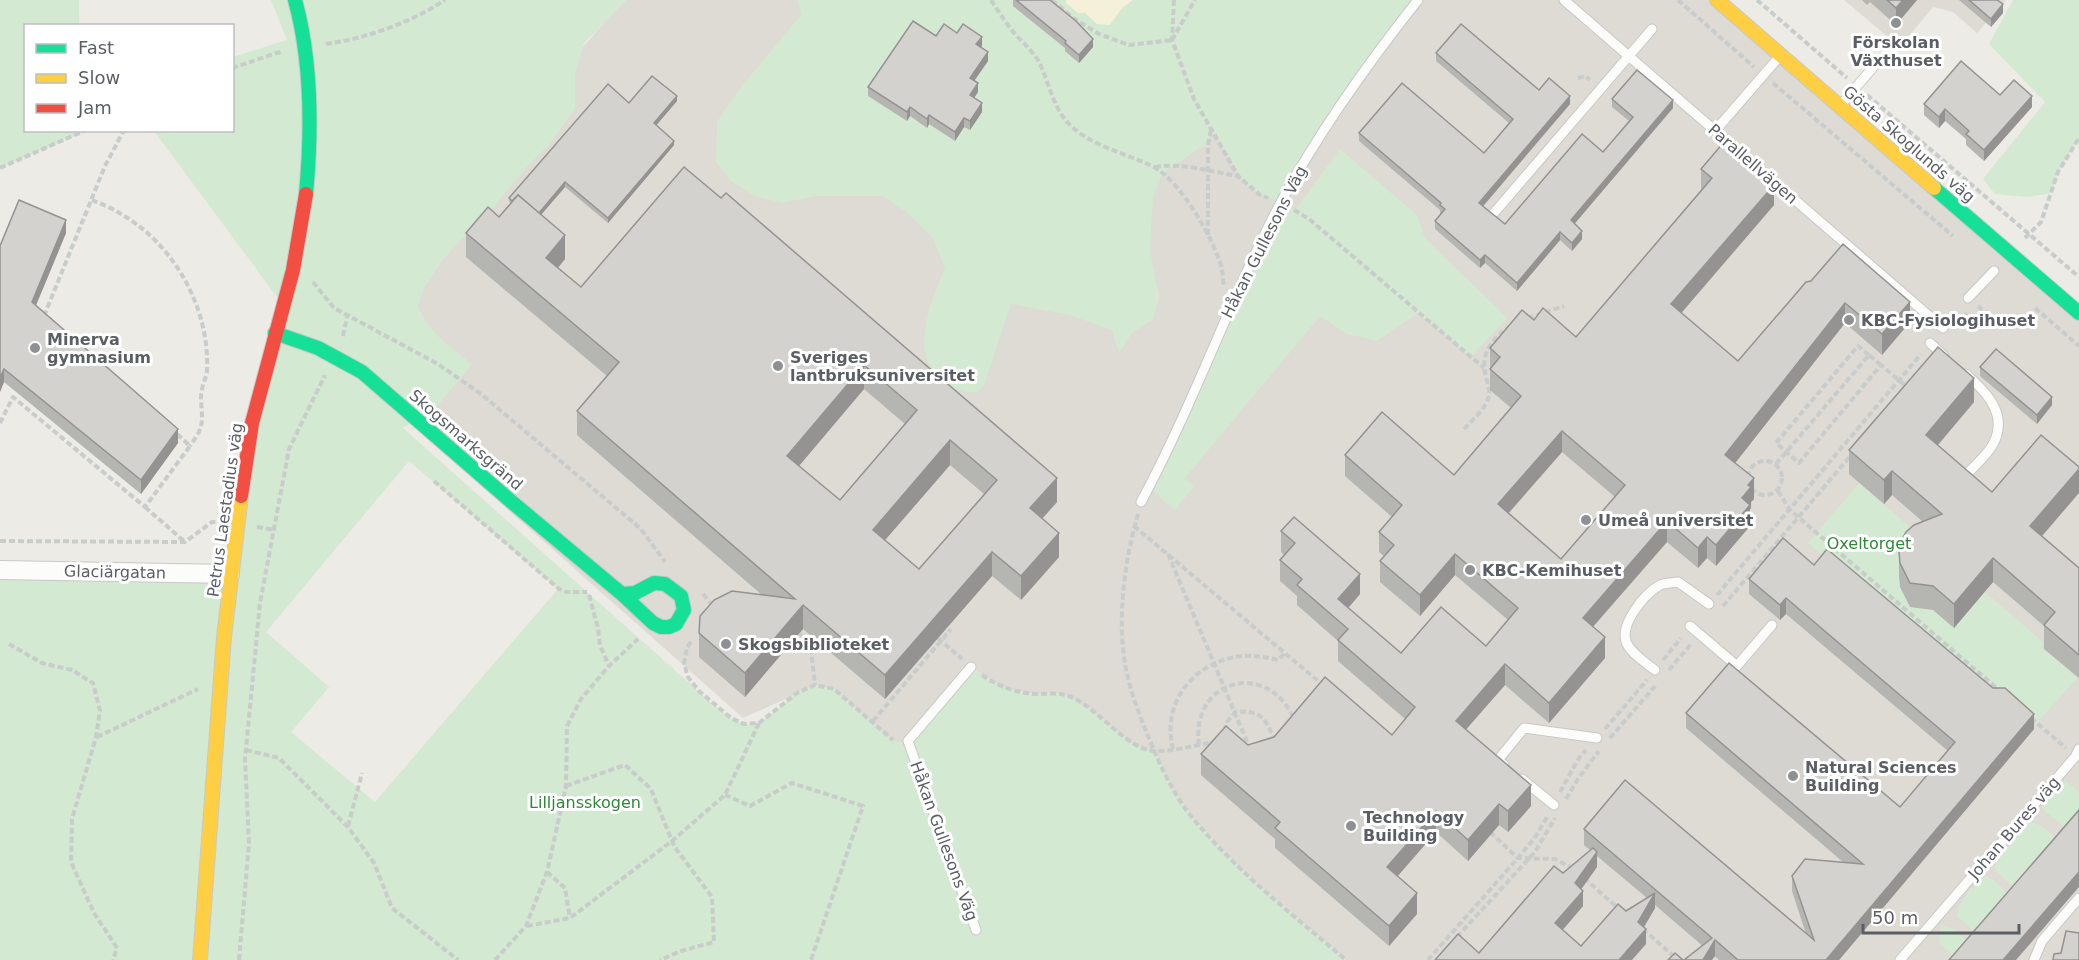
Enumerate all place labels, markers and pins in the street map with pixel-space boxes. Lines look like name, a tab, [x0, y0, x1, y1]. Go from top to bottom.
marker: Förskolan Växthuset	[1889, 16, 1903, 30]
place label: Förskolan Växthuset	[1850, 33, 1942, 70]
place label: KBC-Fysiologihuset	[1861, 311, 2035, 330]
marker: KBC-Fysiologihuset	[1842, 313, 1856, 327]
place label: Minerva gymnasium	[47, 330, 151, 367]
marker: Minerva gymnasium	[28, 341, 42, 355]
place label: Sveriges lantbruksuniversitet	[790, 348, 975, 385]
marker: Sveriges lantbruksuniversitet	[771, 359, 785, 373]
place label: Umeå universitet	[1598, 511, 1754, 530]
marker: Umeå universitet	[1579, 513, 1593, 527]
place label: KBC-Kemihuset	[1482, 561, 1622, 580]
marker: KBC-Kemihuset	[1463, 563, 1477, 577]
place label: Skogsbiblioteket	[738, 635, 890, 654]
marker: Skogsbiblioteket	[719, 637, 733, 651]
place label: Natural Sciences Building	[1805, 758, 1957, 795]
marker: Natural Sciences Building	[1786, 769, 1800, 783]
place label: Technology Building	[1363, 808, 1465, 845]
marker: Technology Building	[1344, 819, 1358, 833]

